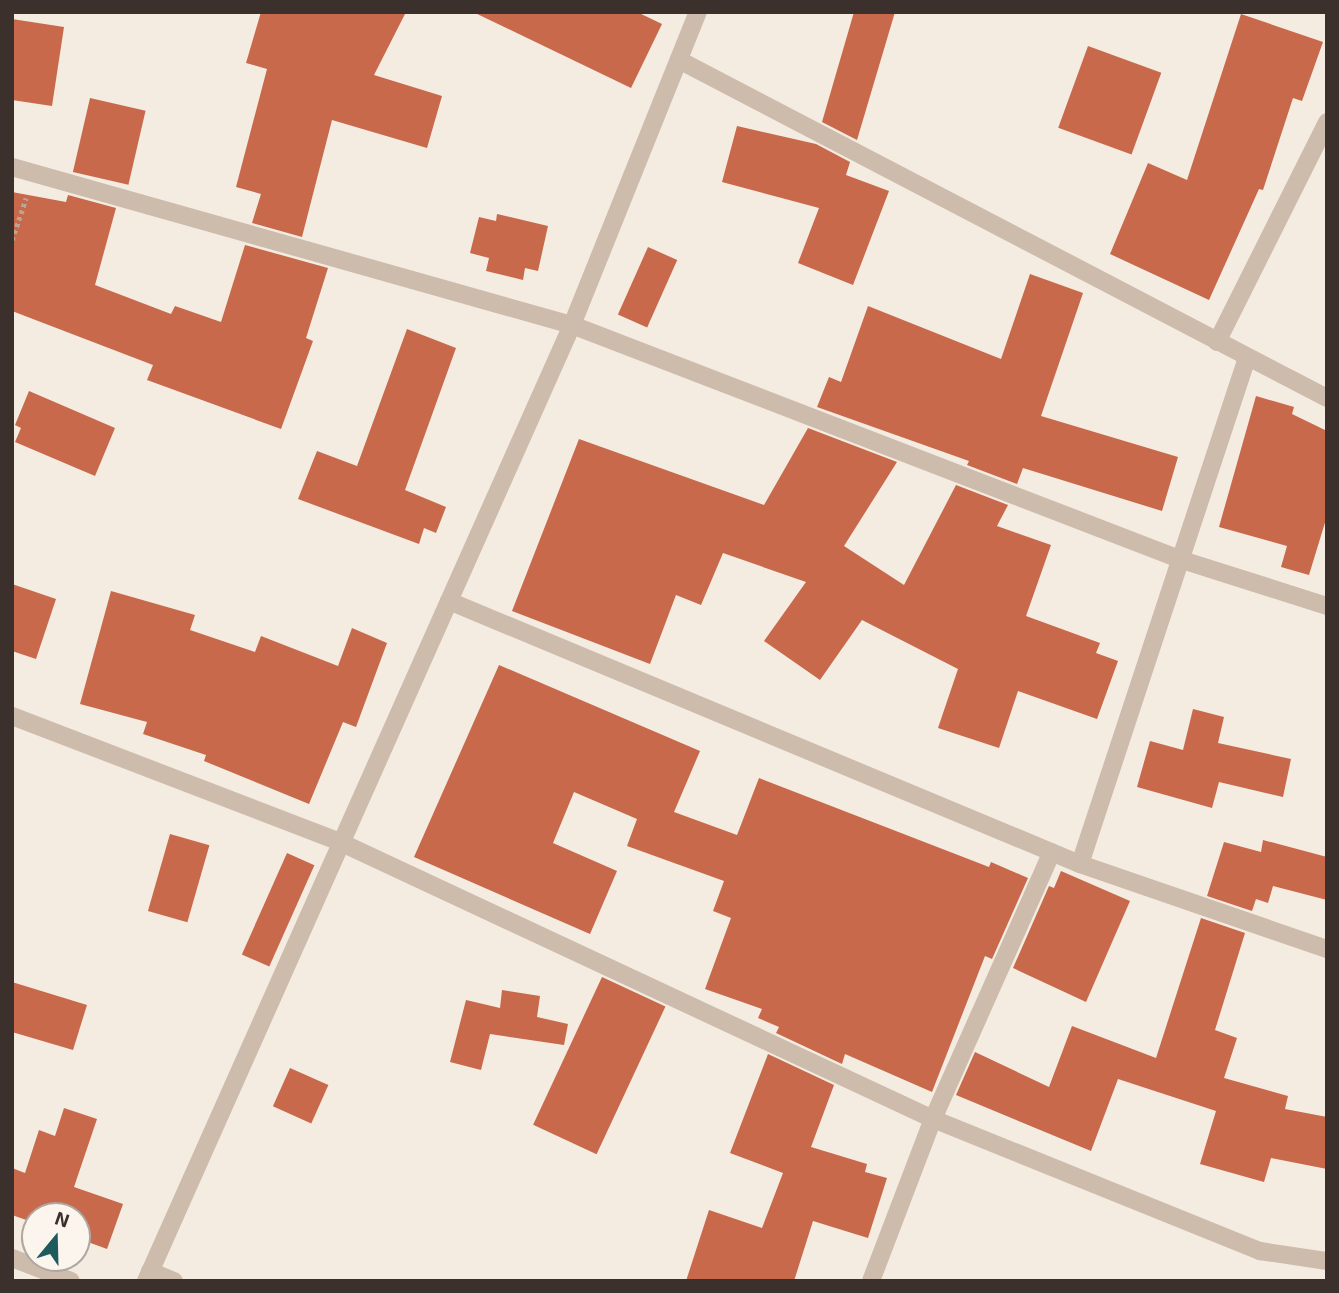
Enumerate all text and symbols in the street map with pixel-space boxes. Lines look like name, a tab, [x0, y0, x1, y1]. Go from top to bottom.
north arrow	[21, 1202, 91, 1272]
text: N	[52, 1205, 73, 1232]

